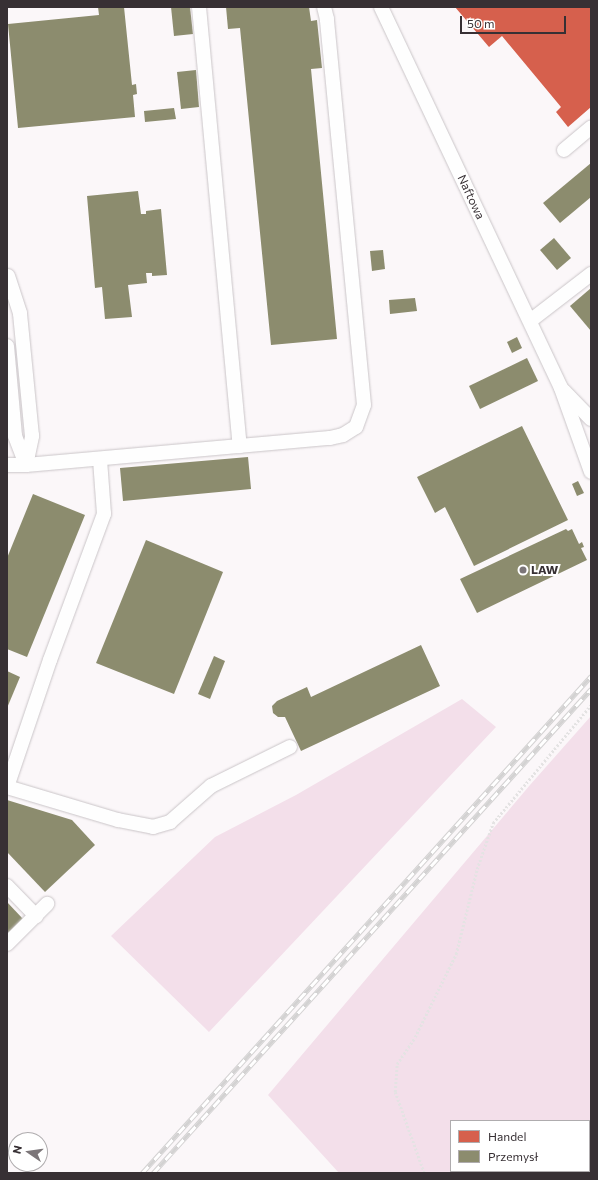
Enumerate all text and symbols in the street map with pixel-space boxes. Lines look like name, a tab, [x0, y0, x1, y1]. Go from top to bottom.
scale bar	[462, 8, 568, 34]
text: 50 m	[467, 16, 495, 30]
street label: Naftowa	[454, 172, 488, 222]
place label: LAW	[531, 563, 558, 577]
marker: LAW	[518, 565, 528, 575]
legend	[450, 1120, 590, 1172]
text: Handel	[488, 1129, 526, 1143]
north arrow	[8, 1132, 48, 1172]
text: N	[10, 1144, 24, 1155]
text: Przemysł	[488, 1149, 538, 1163]

